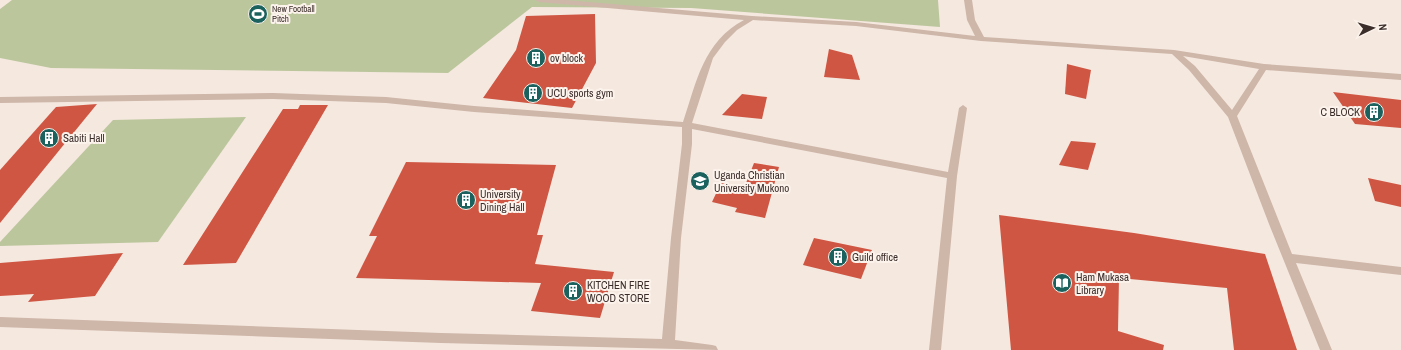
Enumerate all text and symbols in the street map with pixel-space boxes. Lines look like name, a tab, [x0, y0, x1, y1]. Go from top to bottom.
sports icon: New Football Pitch	[247, 3, 269, 25]
place label: New Football Pitch	[272, 3, 315, 25]
north arrow	[1353, 8, 1393, 48]
text: N	[1376, 23, 1390, 31]
building icon: ov block	[525, 47, 547, 69]
place label: ov block	[550, 51, 584, 65]
building icon: UCU sports gym	[522, 82, 544, 104]
place label: UCU sports gym	[547, 86, 613, 100]
building icon: C BLOCK	[1363, 101, 1385, 123]
place label: C BLOCK	[1320, 105, 1360, 119]
building icon: Sabiti Hall	[38, 127, 60, 149]
place label: Sabiti Hall	[63, 131, 105, 145]
place label: Uganda Christian University Mukono	[714, 168, 789, 195]
school or university icon: Uganda Christian University Mukono	[689, 170, 711, 192]
place label: University Dining Hall	[480, 187, 525, 214]
building icon: University Dining Hall	[455, 189, 477, 211]
building icon: Guild office	[827, 246, 849, 268]
place label: Guild office	[852, 250, 898, 264]
place label: Ham Mukasa Library	[1076, 270, 1129, 297]
library icon: Ham Mukasa Library	[1051, 272, 1073, 294]
place label: KITCHEN FIRE WOOD STORE	[587, 278, 650, 305]
building icon: KITCHEN FIRE WOOD STORE	[562, 280, 584, 302]

